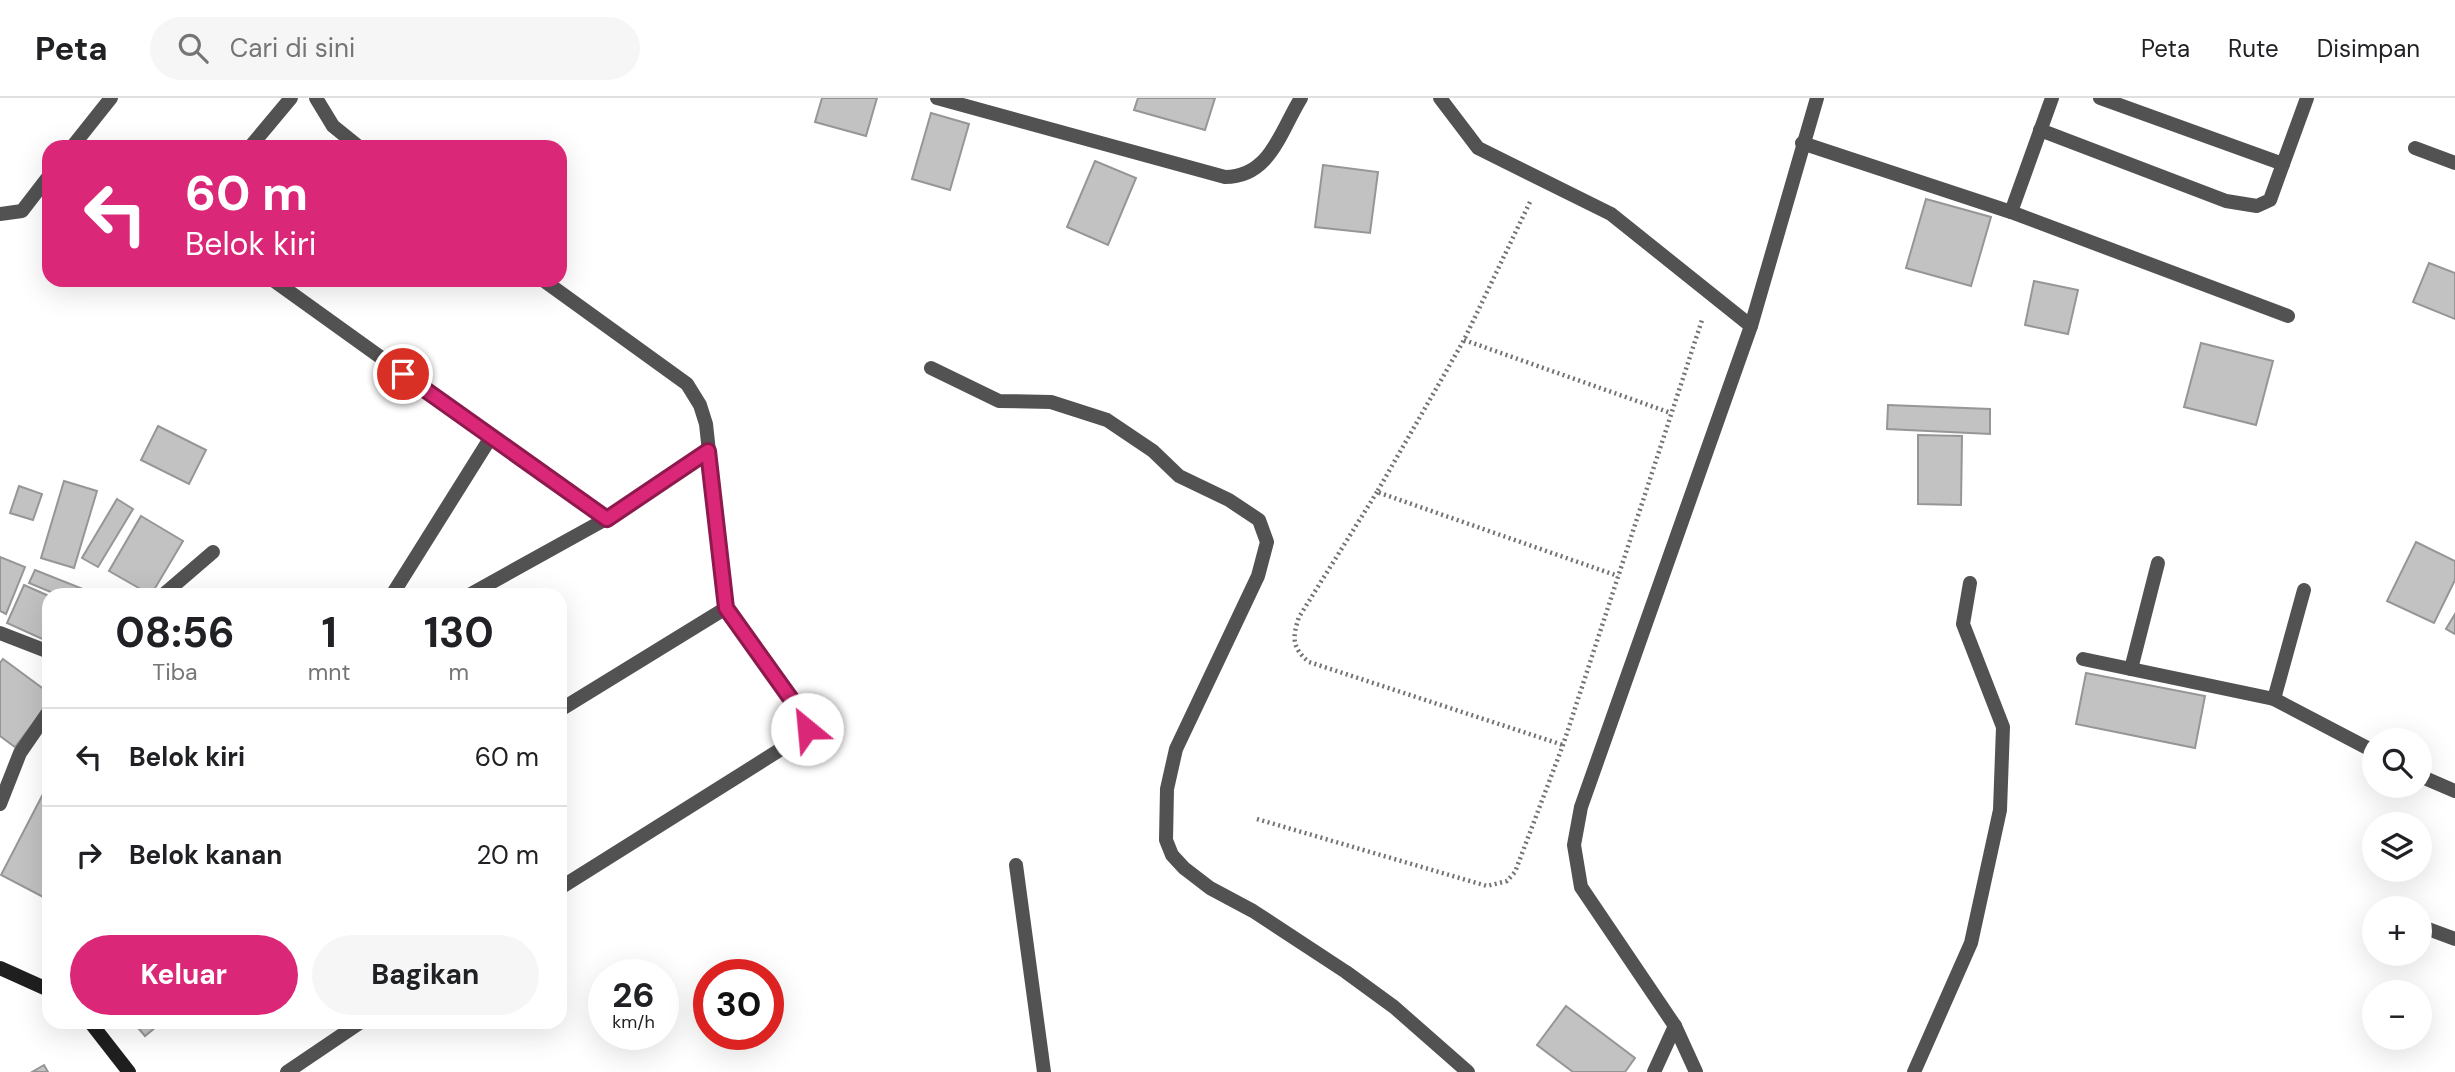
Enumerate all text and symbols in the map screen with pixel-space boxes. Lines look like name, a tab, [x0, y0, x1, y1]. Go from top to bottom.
search box	[150, 17, 640, 80]
text: Peta	[35, 27, 108, 70]
icon: search	[174, 29, 212, 67]
text: Cari di sini	[230, 31, 355, 65]
text: Peta	[2141, 33, 2190, 64]
text: Rute	[2228, 33, 2279, 64]
text: Disimpan	[2317, 33, 2420, 64]
text: 60 m	[185, 161, 308, 225]
icon: left	[70, 168, 161, 259]
text: Belok kiri	[185, 223, 317, 265]
pin	[373, 344, 433, 404]
icon: arrive	[384, 355, 422, 393]
text: 08:56	[115, 605, 235, 660]
text: 1	[322, 605, 337, 660]
text: 130	[424, 605, 494, 660]
text: Tiba	[152, 657, 198, 687]
text: mnt	[308, 657, 351, 687]
text: m	[449, 657, 469, 687]
position arrow	[770, 692, 844, 766]
map controls	[2362, 728, 2432, 1050]
button: search	[2362, 728, 2432, 798]
icon: left	[70, 738, 108, 776]
text: Belok kiri	[129, 740, 245, 774]
text: 60 m	[475, 740, 539, 774]
button: layers	[2362, 812, 2432, 882]
icon: right	[70, 836, 108, 874]
text: Belok kanan	[129, 838, 282, 872]
text: 20 m	[476, 838, 539, 872]
button: +	[2362, 896, 2432, 966]
button: Keluar	[70, 935, 298, 1015]
button: Bagikan	[312, 935, 539, 1015]
speed limit sign: 30	[693, 959, 784, 1050]
text: 26	[612, 972, 655, 1018]
button: −	[2362, 980, 2432, 1050]
text: km/h	[612, 1010, 655, 1034]

